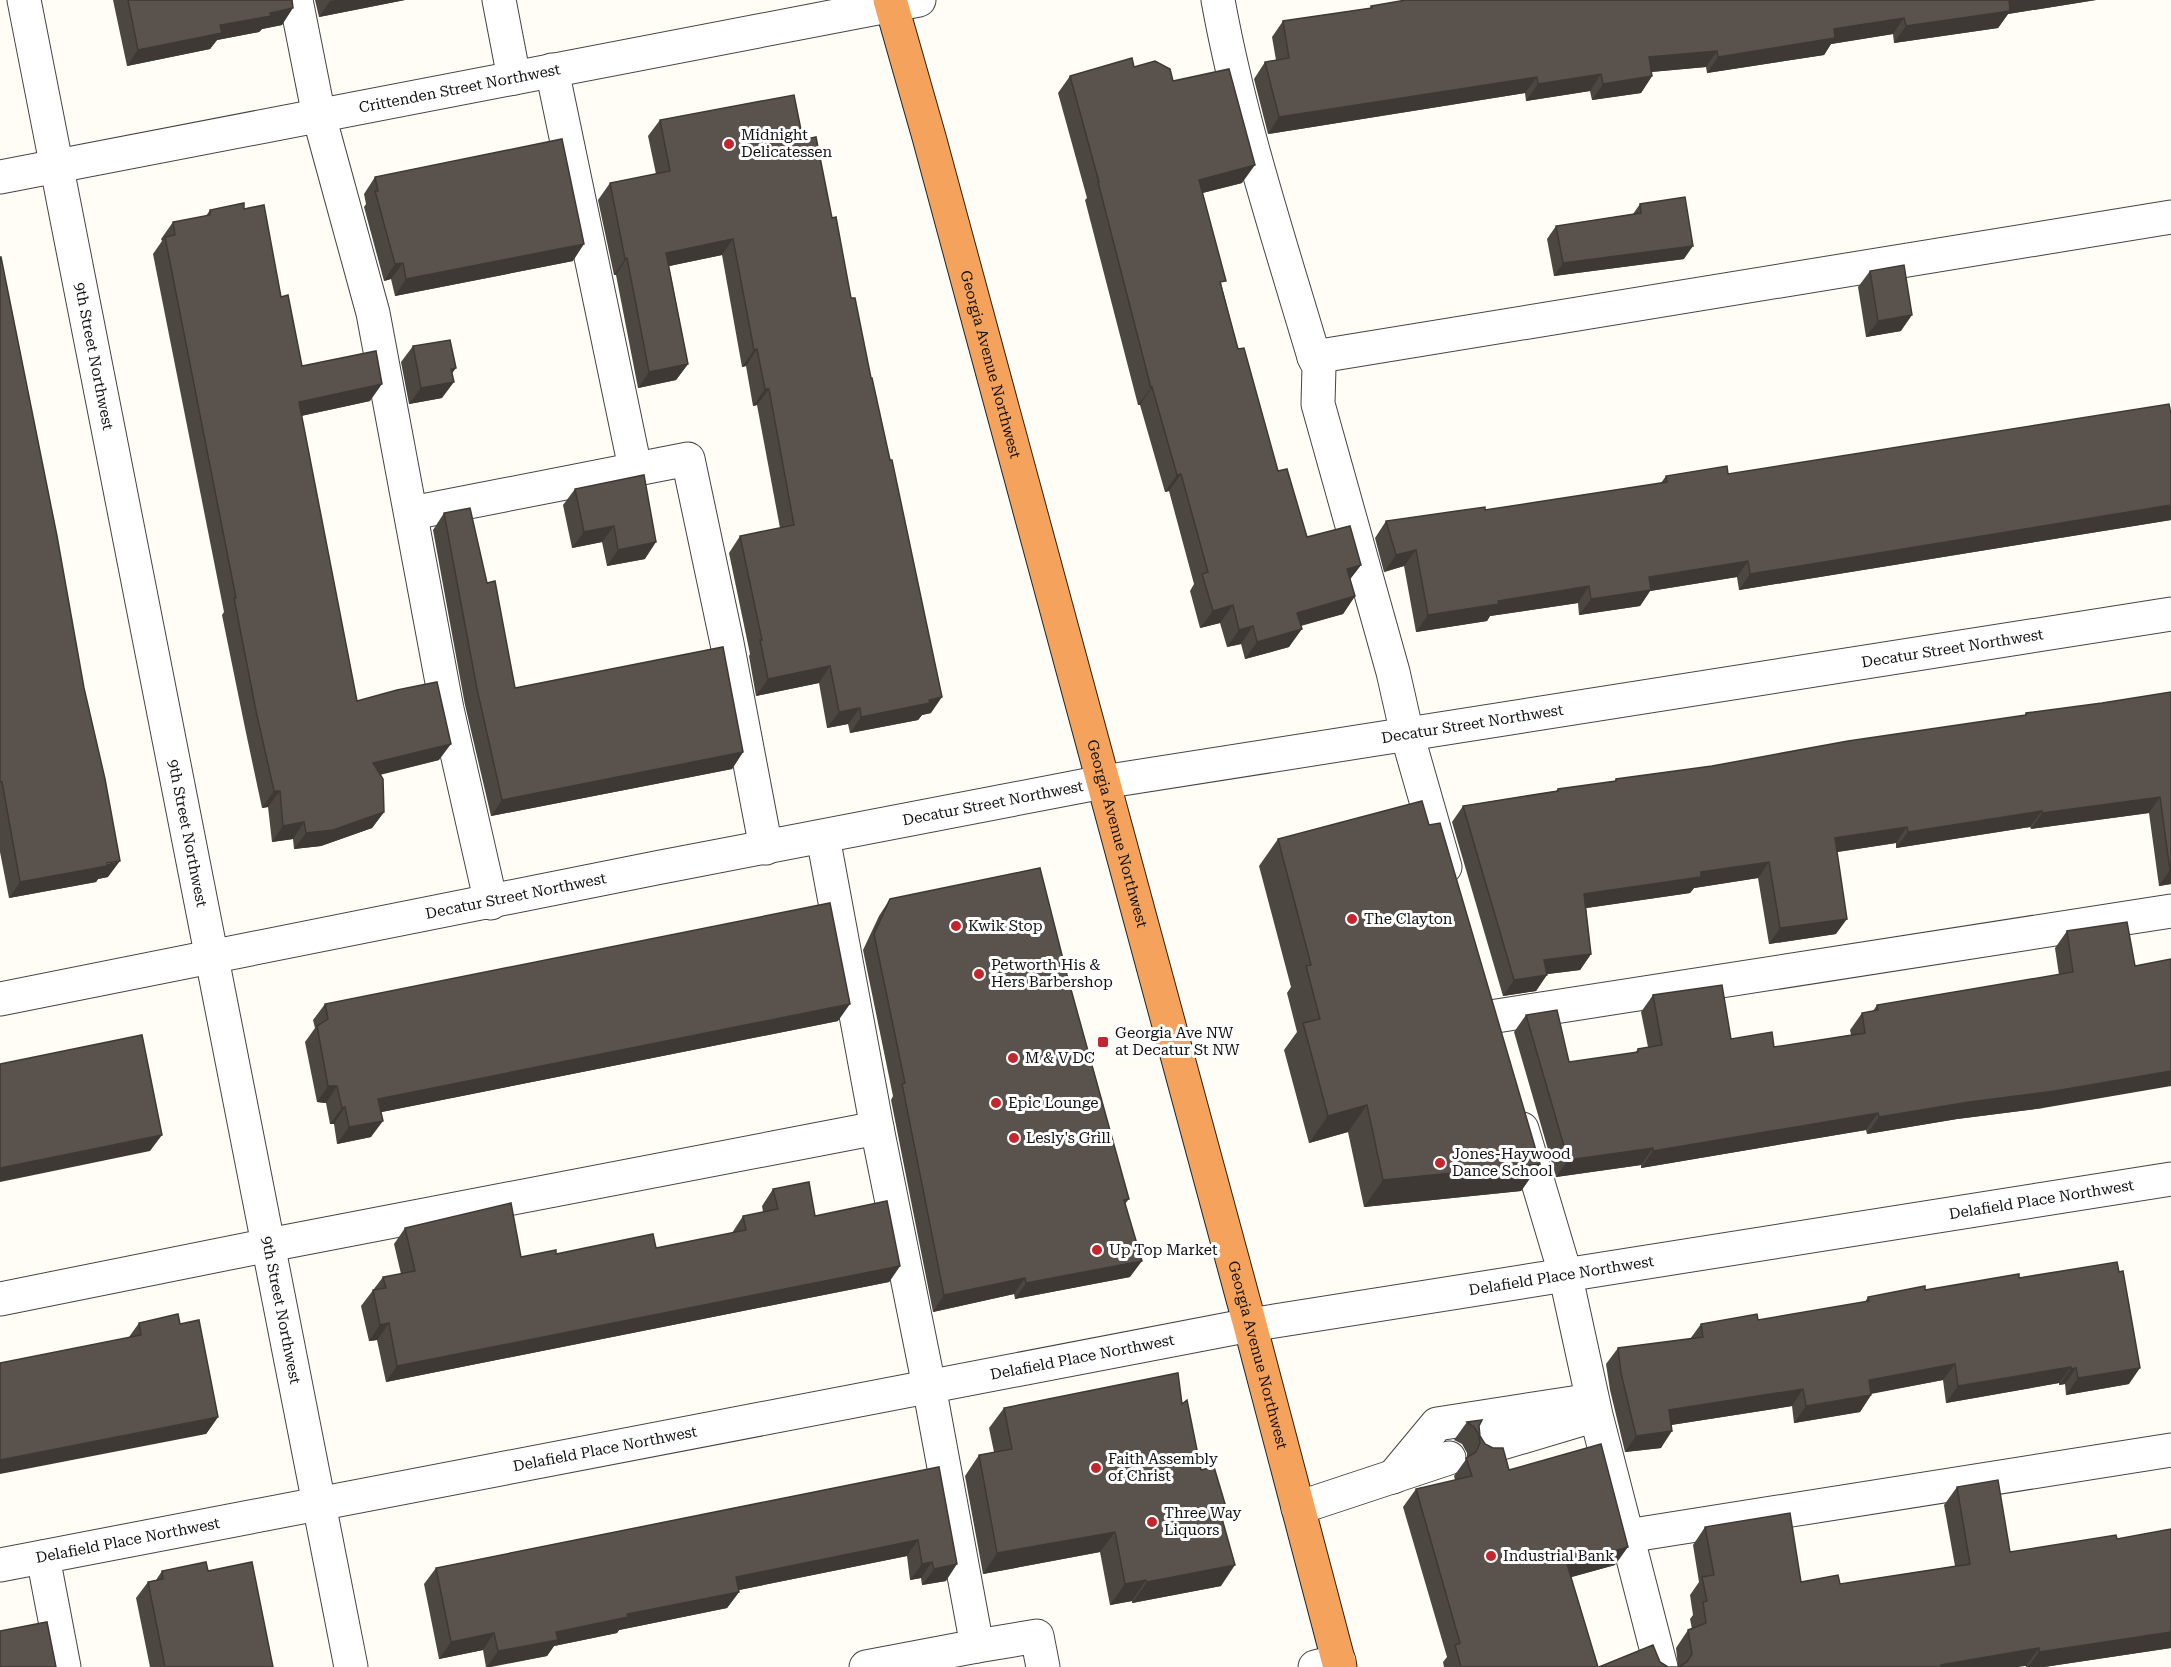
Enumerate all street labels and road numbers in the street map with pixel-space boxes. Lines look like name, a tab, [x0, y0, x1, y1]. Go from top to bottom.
street label: Crittenden Street Northwest	[357, 60, 562, 117]
street label: Georgia Avenue Northwest	[956, 268, 1025, 461]
street label: 9th Street Northwest	[71, 281, 117, 432]
street label: Decatur Street Northwest	[1860, 625, 2045, 672]
street label: Decatur Street Northwest	[1380, 701, 1565, 747]
street label: Georgia Avenue Northwest	[1083, 738, 1151, 930]
street label: 9th Street Northwest	[164, 758, 211, 909]
street label: Decatur Street Northwest	[901, 777, 1085, 829]
street label: Decatur Street Northwest	[424, 869, 608, 923]
street label: Delafield Place Northwest	[1947, 1176, 2136, 1223]
street label: 9th Street Northwest	[258, 1235, 304, 1386]
street label: Delafield Place Northwest	[1467, 1252, 1656, 1299]
street label: Georgia Avenue Northwest	[1224, 1259, 1291, 1451]
street label: Delafield Place Northwest	[989, 1331, 1176, 1384]
street label: Delafield Place Northwest	[511, 1422, 699, 1475]
street label: Delafield Place Northwest	[34, 1514, 222, 1567]

